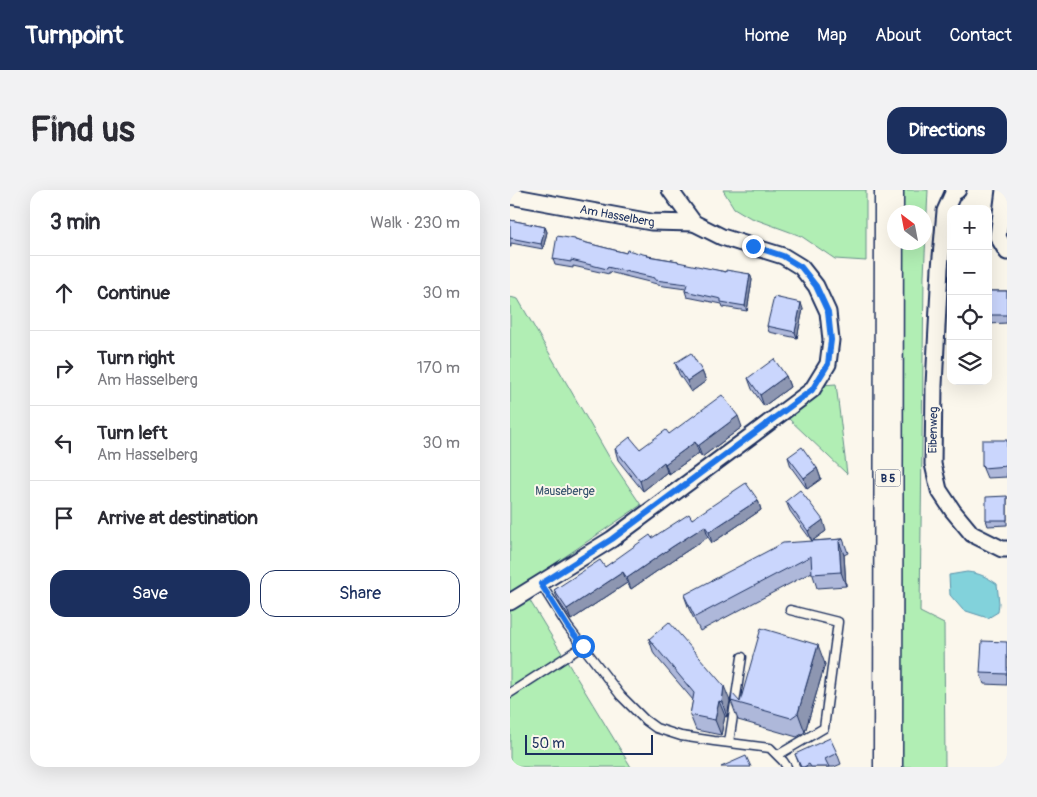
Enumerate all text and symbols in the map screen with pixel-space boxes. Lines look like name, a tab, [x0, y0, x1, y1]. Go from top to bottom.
text: Turnpoint	[25, 21, 123, 50]
text: Home	[744, 24, 789, 47]
text: Map	[817, 24, 847, 47]
text: About	[875, 24, 921, 47]
text: Contact	[949, 24, 1012, 47]
button: Directions	[887, 107, 1007, 154]
text: Find us	[30, 108, 135, 152]
street label: Am Hasselberg	[579, 202, 655, 230]
north arrow	[887, 205, 932, 250]
map controls	[947, 205, 992, 385]
button: +	[947, 205, 992, 250]
text: 3 min	[50, 209, 100, 236]
text: Walk · 230 m	[370, 213, 460, 233]
route end	[742, 235, 765, 258]
button: −	[947, 250, 992, 295]
icon: ahead	[50, 279, 78, 307]
text: Continue	[97, 281, 170, 305]
text: 30 m	[422, 283, 460, 303]
button: locate	[947, 295, 992, 340]
button: layers	[947, 340, 992, 385]
text: Turn right	[97, 346, 175, 370]
icon: right	[50, 354, 78, 382]
text: 170 m	[417, 358, 460, 378]
text: Am Hasselberg	[97, 370, 198, 390]
street label: Eibenweg	[926, 406, 941, 454]
text: Turn left	[97, 421, 167, 445]
icon: left	[50, 429, 78, 457]
text: 30 m	[422, 433, 460, 453]
text: Am Hasselberg	[97, 445, 198, 465]
road number: B 5	[876, 470, 900, 486]
park label: Mauseberge	[535, 484, 595, 499]
icon: arrive	[50, 504, 78, 532]
text: Arrive at destination	[97, 506, 258, 530]
button: Save	[50, 570, 250, 617]
button: Share	[260, 570, 460, 617]
route start	[572, 635, 595, 658]
scale bar	[525, 732, 652, 755]
text: 50 m	[532, 735, 565, 752]

